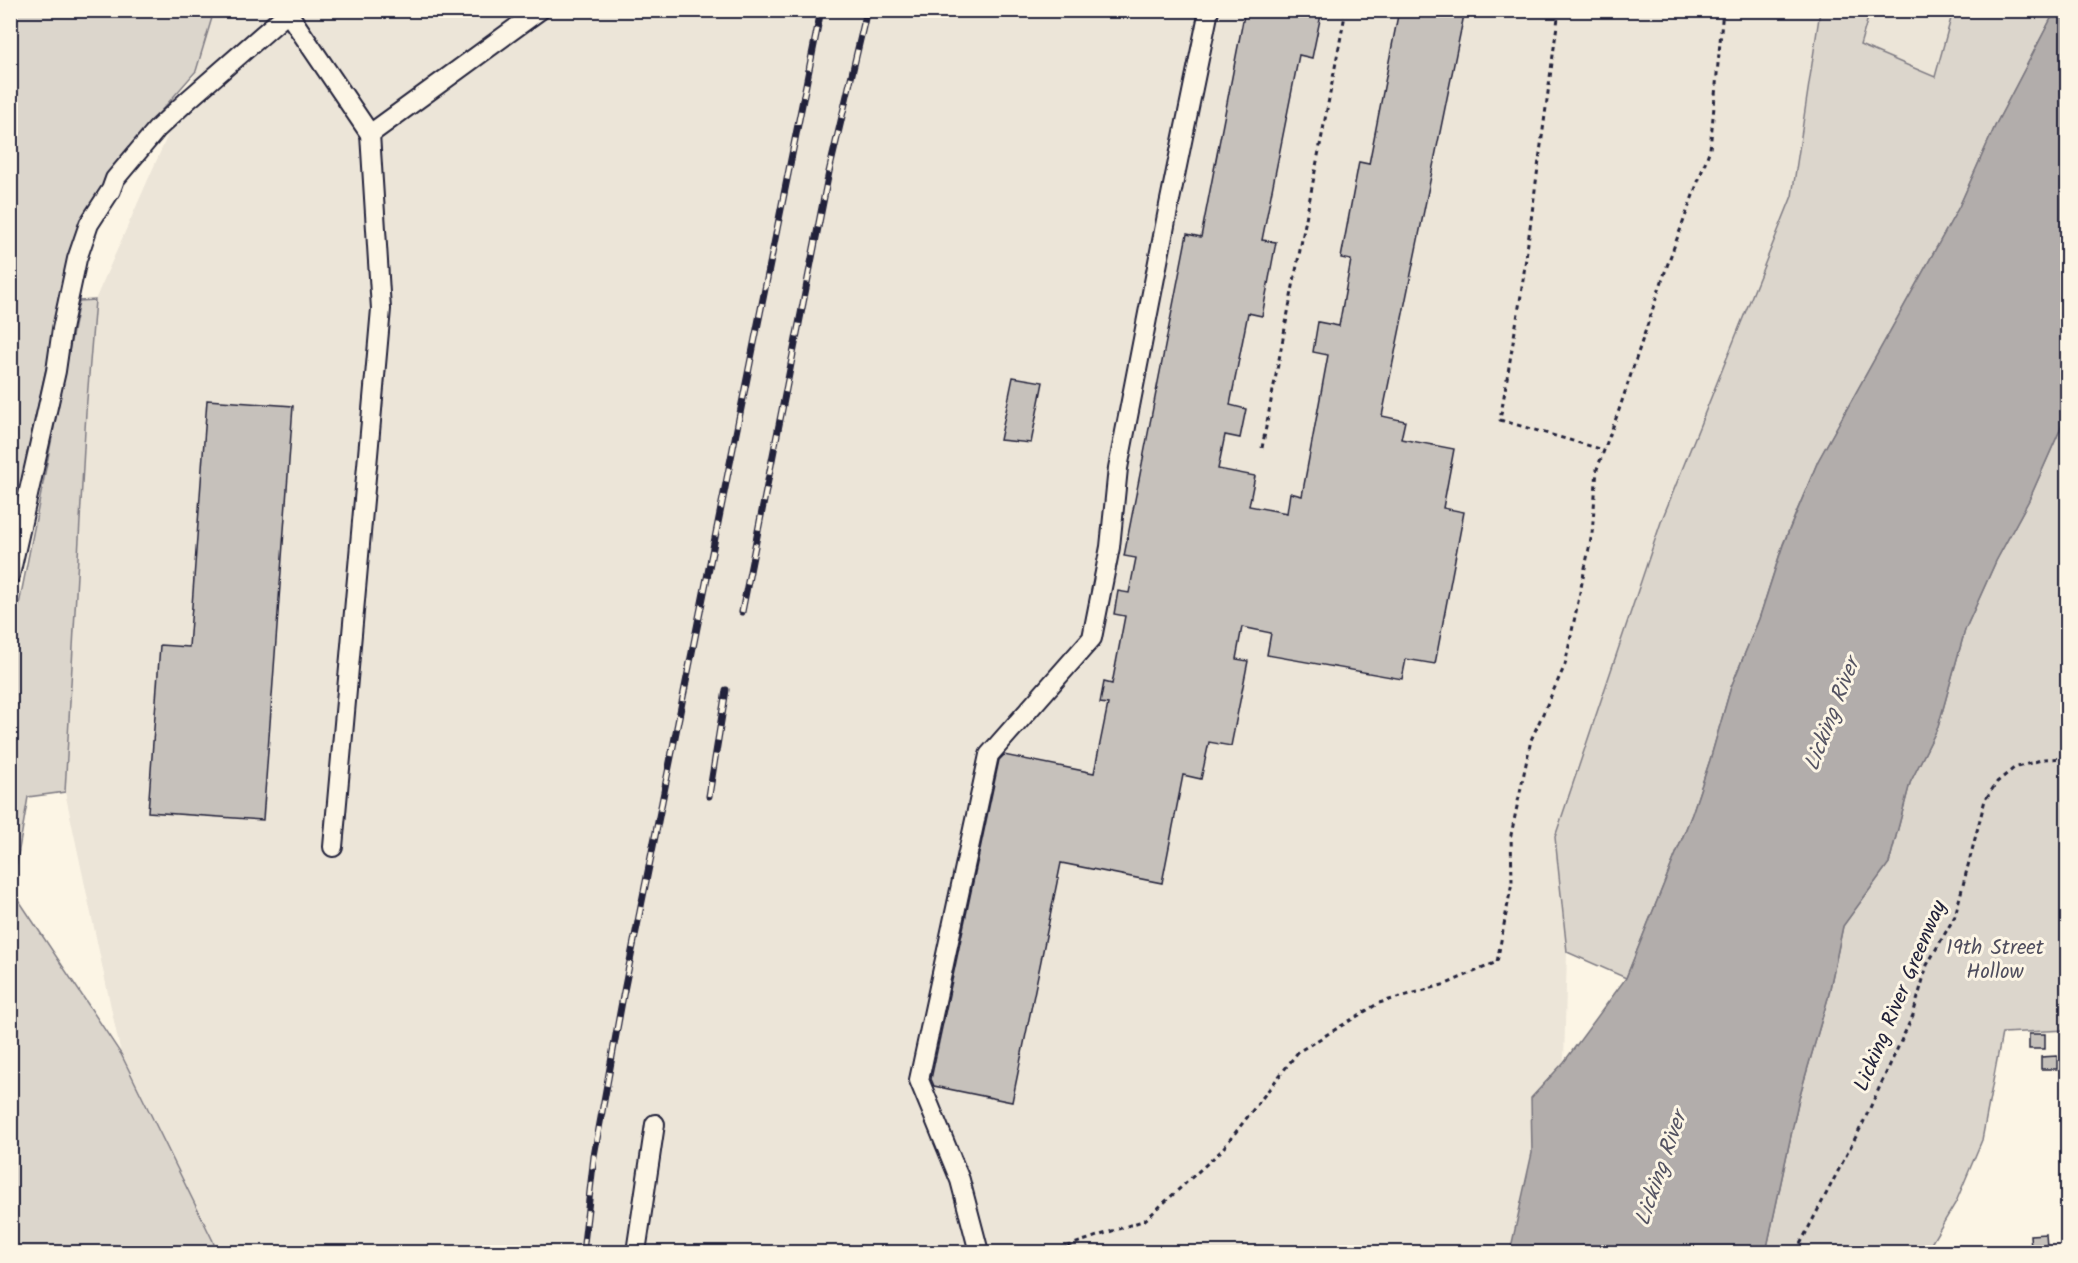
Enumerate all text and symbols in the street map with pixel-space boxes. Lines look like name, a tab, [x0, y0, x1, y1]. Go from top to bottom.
water label: Licking River	[1795, 649, 1872, 776]
street label: Licking River Greenway	[1846, 895, 1956, 1097]
park label: 19th Street Hollow	[1946, 932, 2045, 989]
water label: Licking River	[1626, 1103, 1699, 1231]

